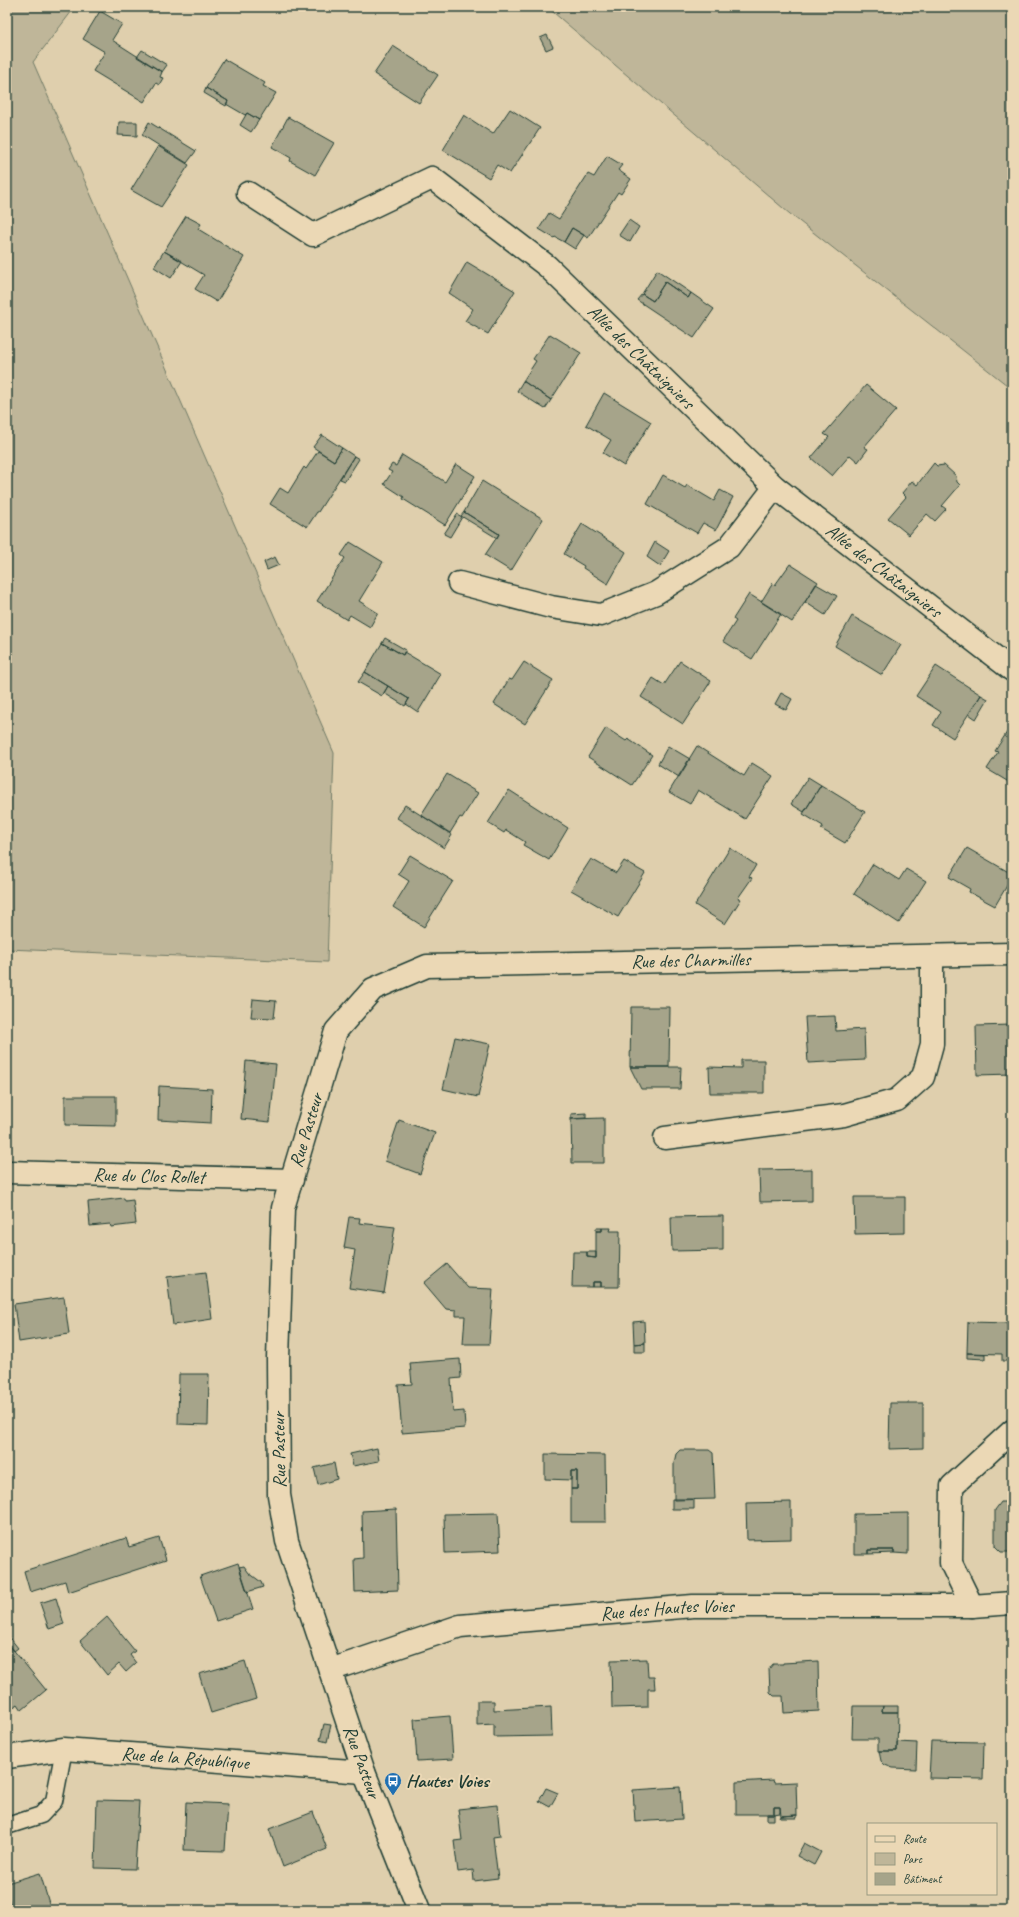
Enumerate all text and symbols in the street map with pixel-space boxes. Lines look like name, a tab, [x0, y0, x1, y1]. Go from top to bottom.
street label: Allée des Châtaigniers	[582, 300, 701, 416]
street label: Allée des Châtaigniers	[821, 519, 948, 624]
street label: Rue des Charmilles	[631, 947, 752, 974]
street label: Rue Pasteur	[284, 1088, 329, 1170]
street label: Rue du Clos Rollet	[93, 1162, 208, 1190]
street label: Rue Pasteur	[266, 1410, 292, 1488]
street label: Rue des Hautes Voies	[599, 1594, 735, 1626]
street label: Rue Pasteur	[338, 1722, 387, 1804]
street label: Rue de la République	[120, 1741, 251, 1775]
place label: Hautes Voies	[406, 1769, 491, 1793]
bus stop icon: Hautes Voies	[383, 1771, 403, 1796]
legend	[867, 1823, 997, 1895]
text: Route	[903, 1831, 927, 1847]
text: Parc	[903, 1851, 923, 1867]
text: Bâtiment	[903, 1871, 942, 1887]

